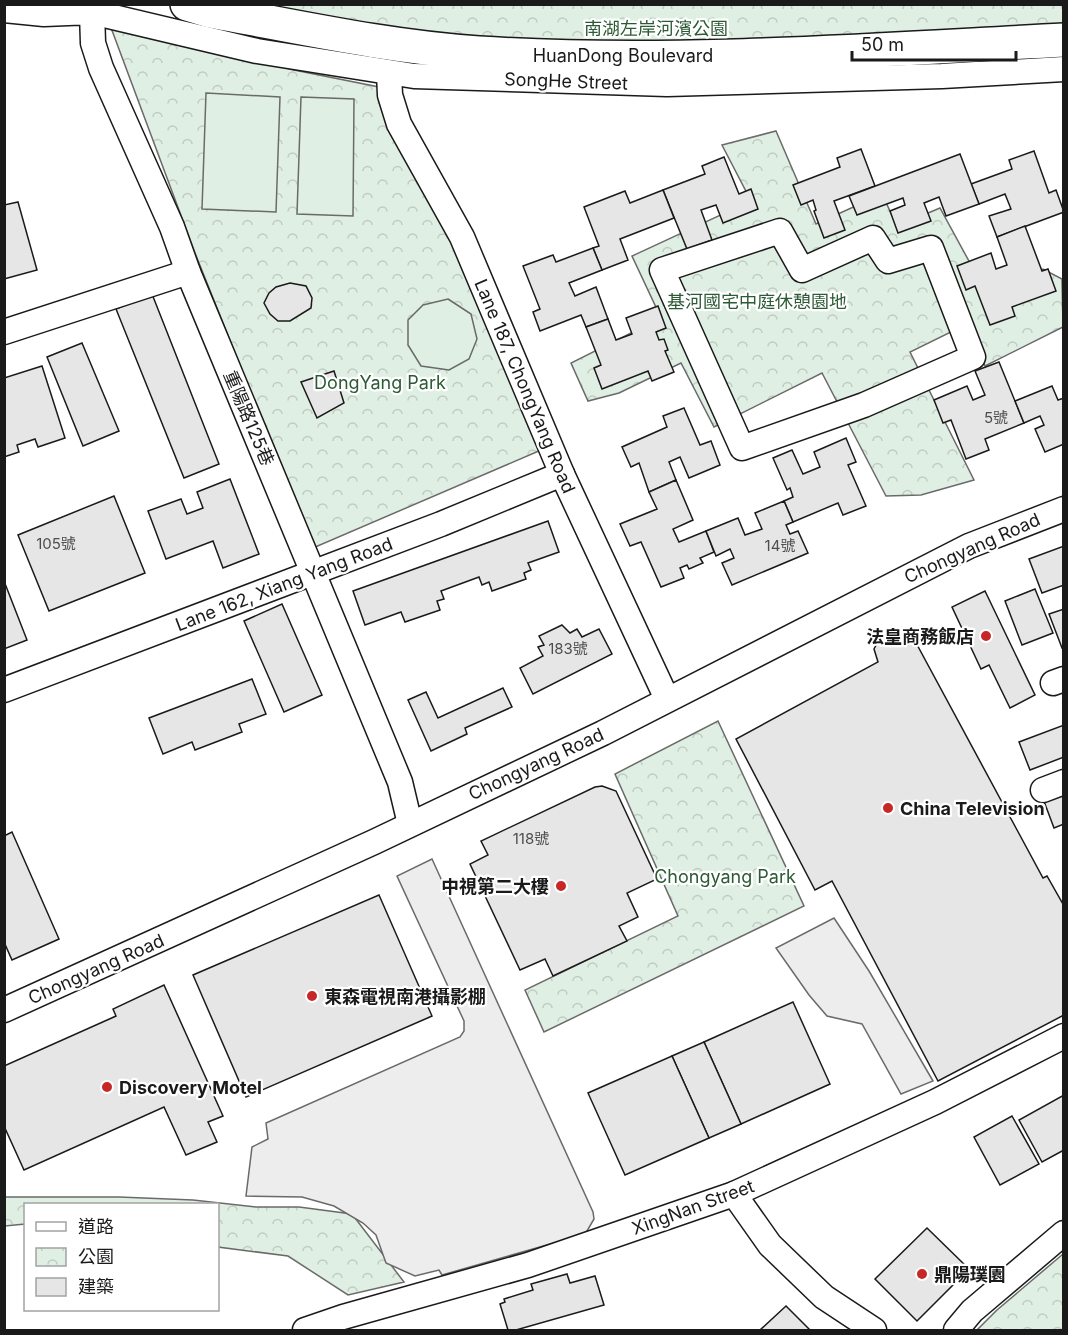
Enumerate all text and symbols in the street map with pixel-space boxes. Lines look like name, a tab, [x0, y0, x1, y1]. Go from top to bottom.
park label: 南湖左岸河濱公園	[584, 18, 728, 39]
scale bar	[852, 24, 1016, 62]
text: 50 m	[861, 34, 904, 55]
street label: HuanDong Boulevard	[533, 45, 713, 66]
street label: SongHe Street	[504, 68, 628, 94]
street label: Lane 187, ChongYang Road	[470, 276, 580, 496]
park label: 基河國宅中庭休憩園地	[667, 291, 847, 312]
street label: 重陽路125巷	[220, 367, 278, 469]
park label: DongYang Park	[314, 372, 446, 393]
house number: 5號	[984, 408, 1008, 427]
street label: Chongyang Road	[901, 509, 1043, 587]
street label: Lane 162, Xiang Yang Road	[172, 533, 396, 635]
house number: 105號	[36, 534, 76, 553]
house number: 14號	[765, 536, 795, 555]
place label: 法皇商務飯店	[866, 626, 974, 647]
marker: 法皇商務飯店	[979, 629, 993, 643]
house number: 183號	[548, 639, 588, 658]
street label: Chongyang Road	[465, 724, 607, 804]
place label: China Television	[900, 798, 1045, 819]
marker: China Television	[881, 801, 895, 815]
house number: 118號	[513, 829, 549, 848]
park label: Chongyang Park	[654, 866, 796, 887]
place label: 中視第二大樓	[441, 876, 549, 897]
marker: 中視第二大樓	[554, 879, 568, 893]
street label: Chongyang Road	[25, 930, 167, 1008]
place label: 東森電視南港攝影棚	[324, 986, 486, 1007]
marker: 東森電視南港攝影棚	[305, 989, 319, 1003]
place label: Discovery Motel	[119, 1077, 262, 1098]
marker: Discovery Motel	[100, 1080, 114, 1094]
street label: XingNan Street	[629, 1175, 757, 1239]
legend	[24, 1203, 219, 1311]
text: 道路	[78, 1216, 114, 1237]
text: 公園	[78, 1246, 114, 1267]
place label: 鼎陽璞園	[934, 1264, 1006, 1285]
marker: 鼎陽璞園	[915, 1267, 929, 1281]
text: 建築	[78, 1276, 114, 1297]

